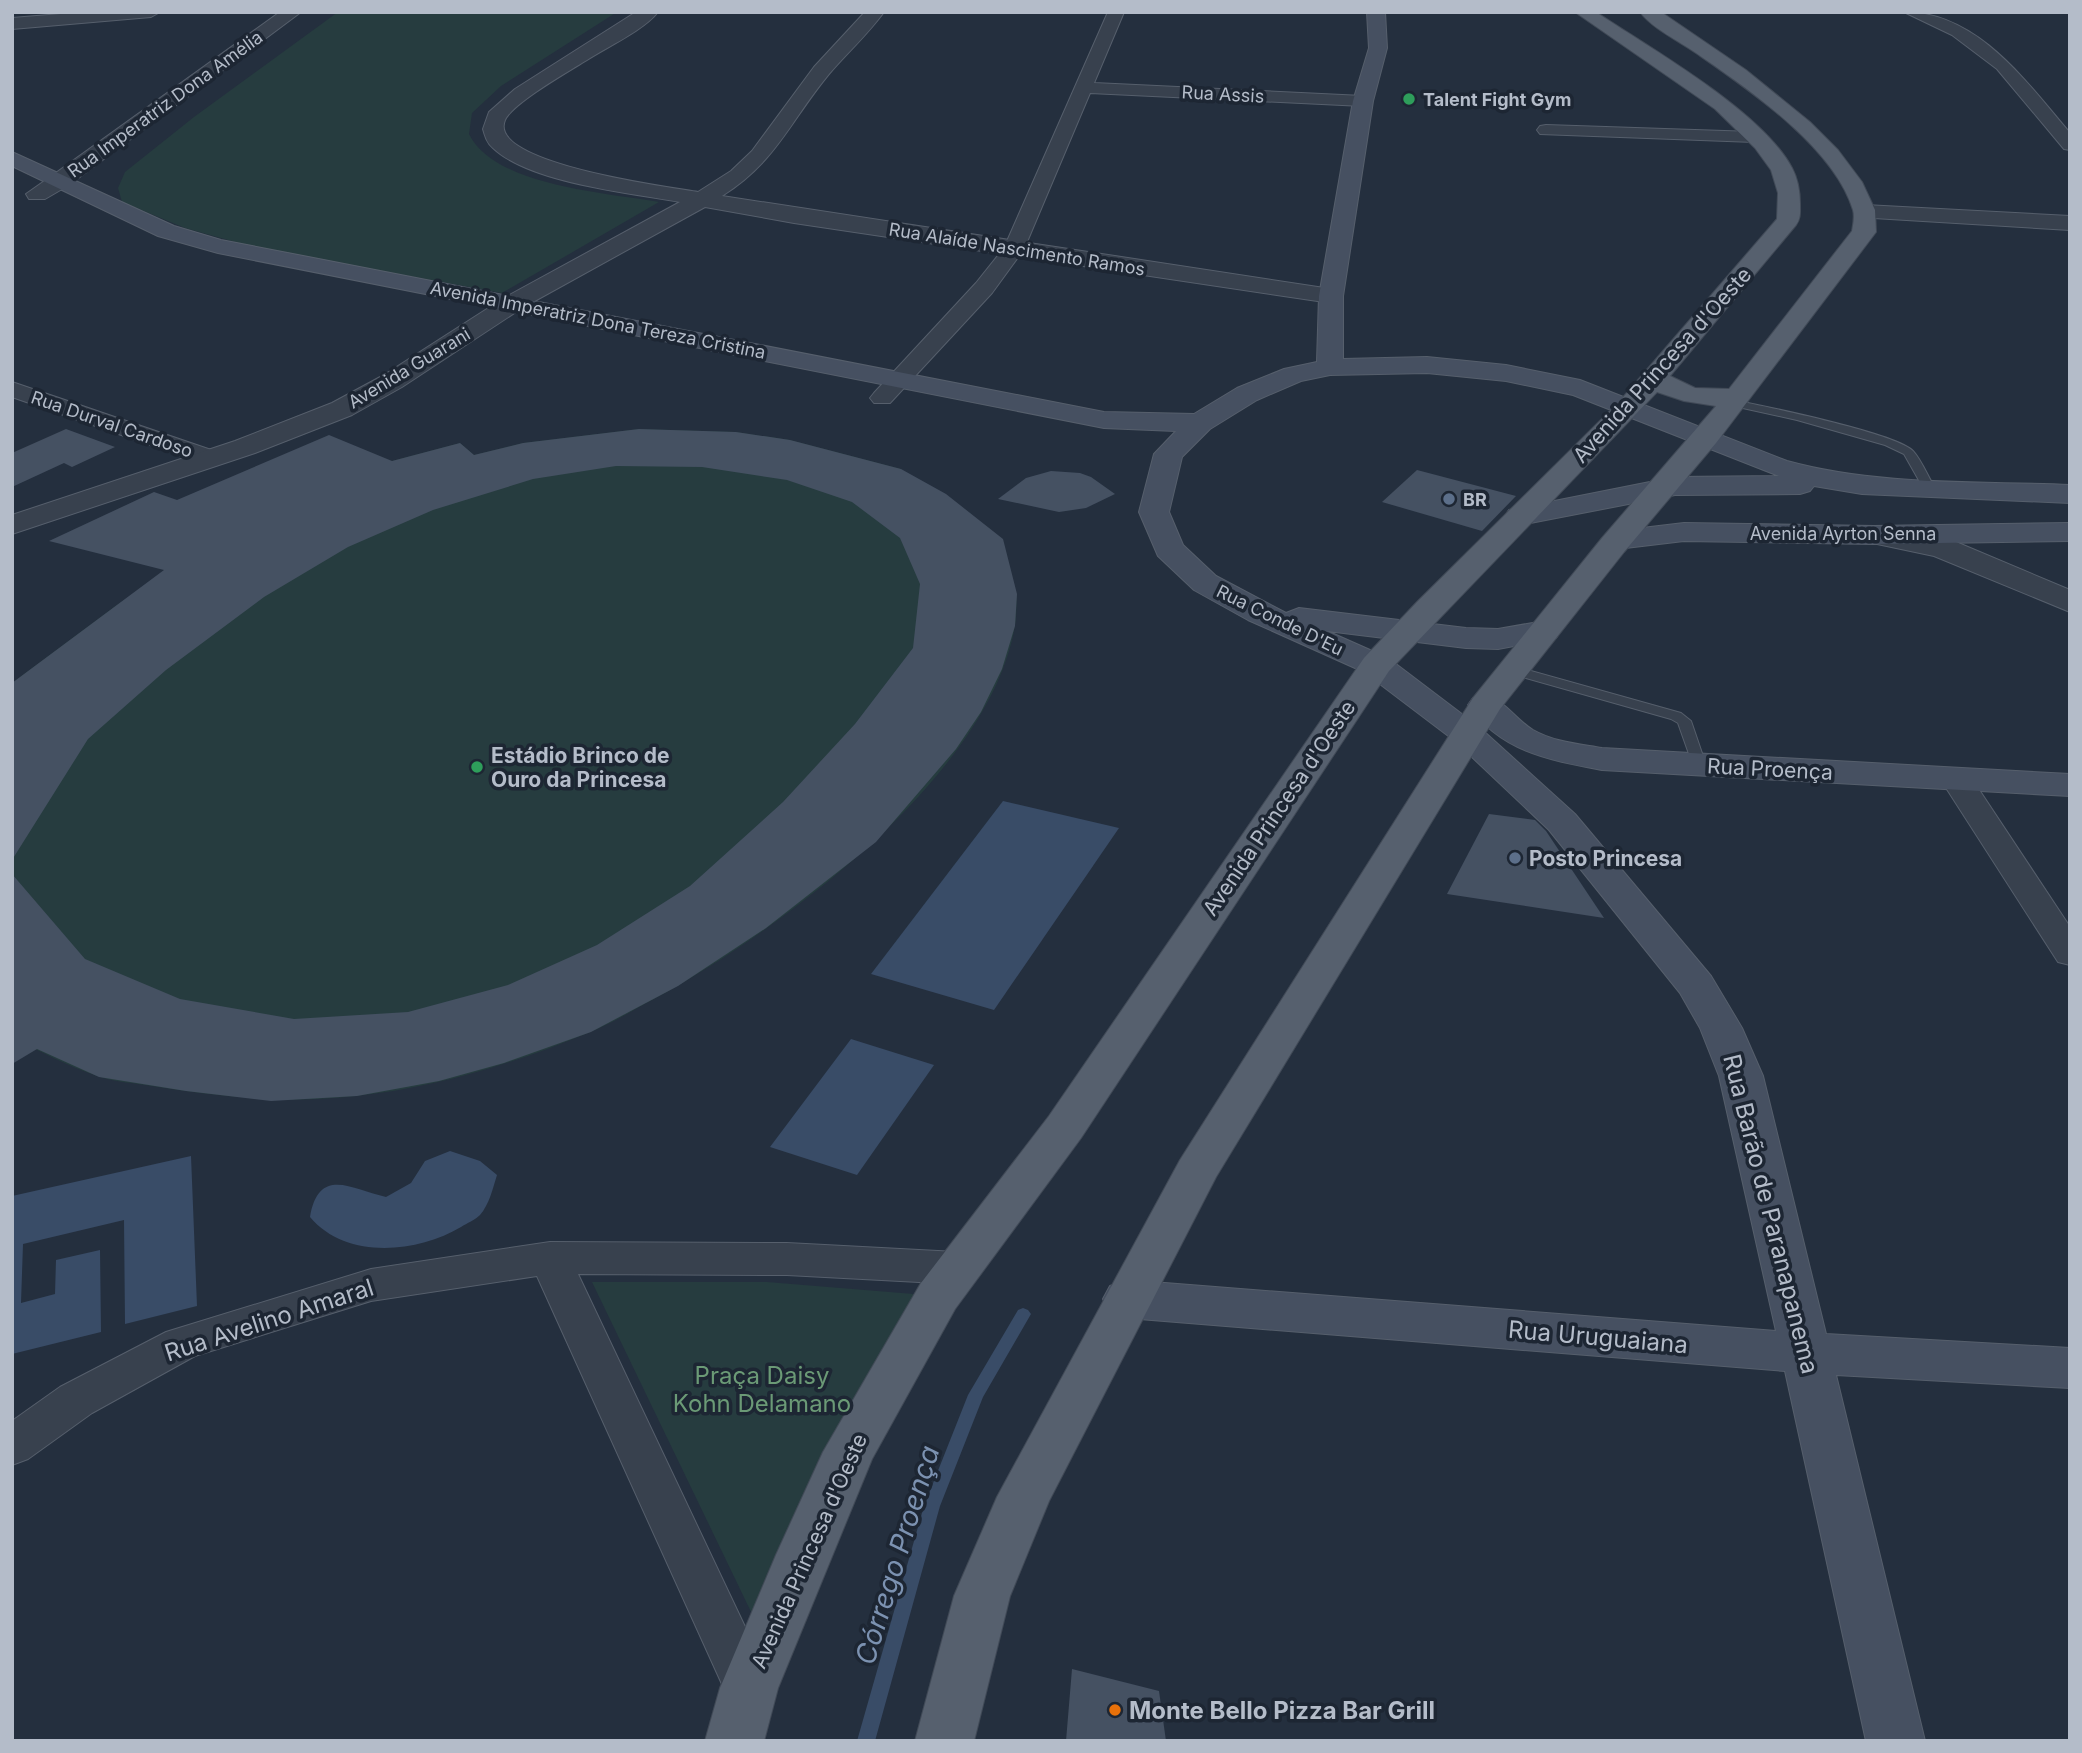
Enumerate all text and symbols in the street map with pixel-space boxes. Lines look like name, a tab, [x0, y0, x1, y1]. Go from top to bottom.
street label: Rua Imperatriz Dona Amélia	[63, 26, 267, 182]
street label: Rua Assis	[1181, 81, 1265, 107]
place label: Talent Fight Gym	[1423, 89, 1571, 110]
marker: Talent Fight Gym	[1401, 91, 1417, 107]
street label: Rua Alaíde Nascimento Ramos	[887, 218, 1147, 280]
street label: Avenida Princesa d'Oeste	[1568, 262, 1756, 468]
street label: Avenida Imperatriz Dona Tereza Cristina	[429, 277, 767, 363]
street label: Avenida Guarani	[344, 323, 474, 413]
street label: Rua Durval Cardoso	[28, 386, 196, 462]
place label: BR	[1463, 489, 1487, 510]
marker: BR	[1441, 491, 1457, 507]
street label: Avenida Ayrton Senna	[1750, 523, 1936, 544]
street label: Rua Conde D'Eu	[1213, 580, 1347, 660]
street label: Avenida Princesa d'Oeste	[1198, 696, 1360, 920]
place label: Estádio Brinco de Ouro da Princesa	[491, 743, 670, 792]
street label: Rua Proença	[1707, 753, 1833, 785]
marker: Estádio Brinco de Ouro da Princesa	[469, 759, 485, 775]
place label: Posto Princesa	[1529, 846, 1682, 871]
marker: Posto Princesa	[1507, 850, 1523, 866]
street label: Rua Barão de Paranapanema	[1717, 1051, 1825, 1377]
street label: Rua Avelino Amaral	[161, 1273, 377, 1367]
street label: Rua Uruguaiana	[1507, 1315, 1689, 1359]
park label: Praça Daisy Kohn Delamano	[673, 1361, 851, 1418]
street label: Avenida Princesa d'Oeste	[746, 1430, 872, 1672]
water label: Córrego Proença	[848, 1442, 946, 1668]
place label: Monte Bello Pizza Bar Grill	[1129, 1696, 1435, 1725]
marker: Monte Bello Pizza Bar Grill	[1107, 1702, 1123, 1718]

